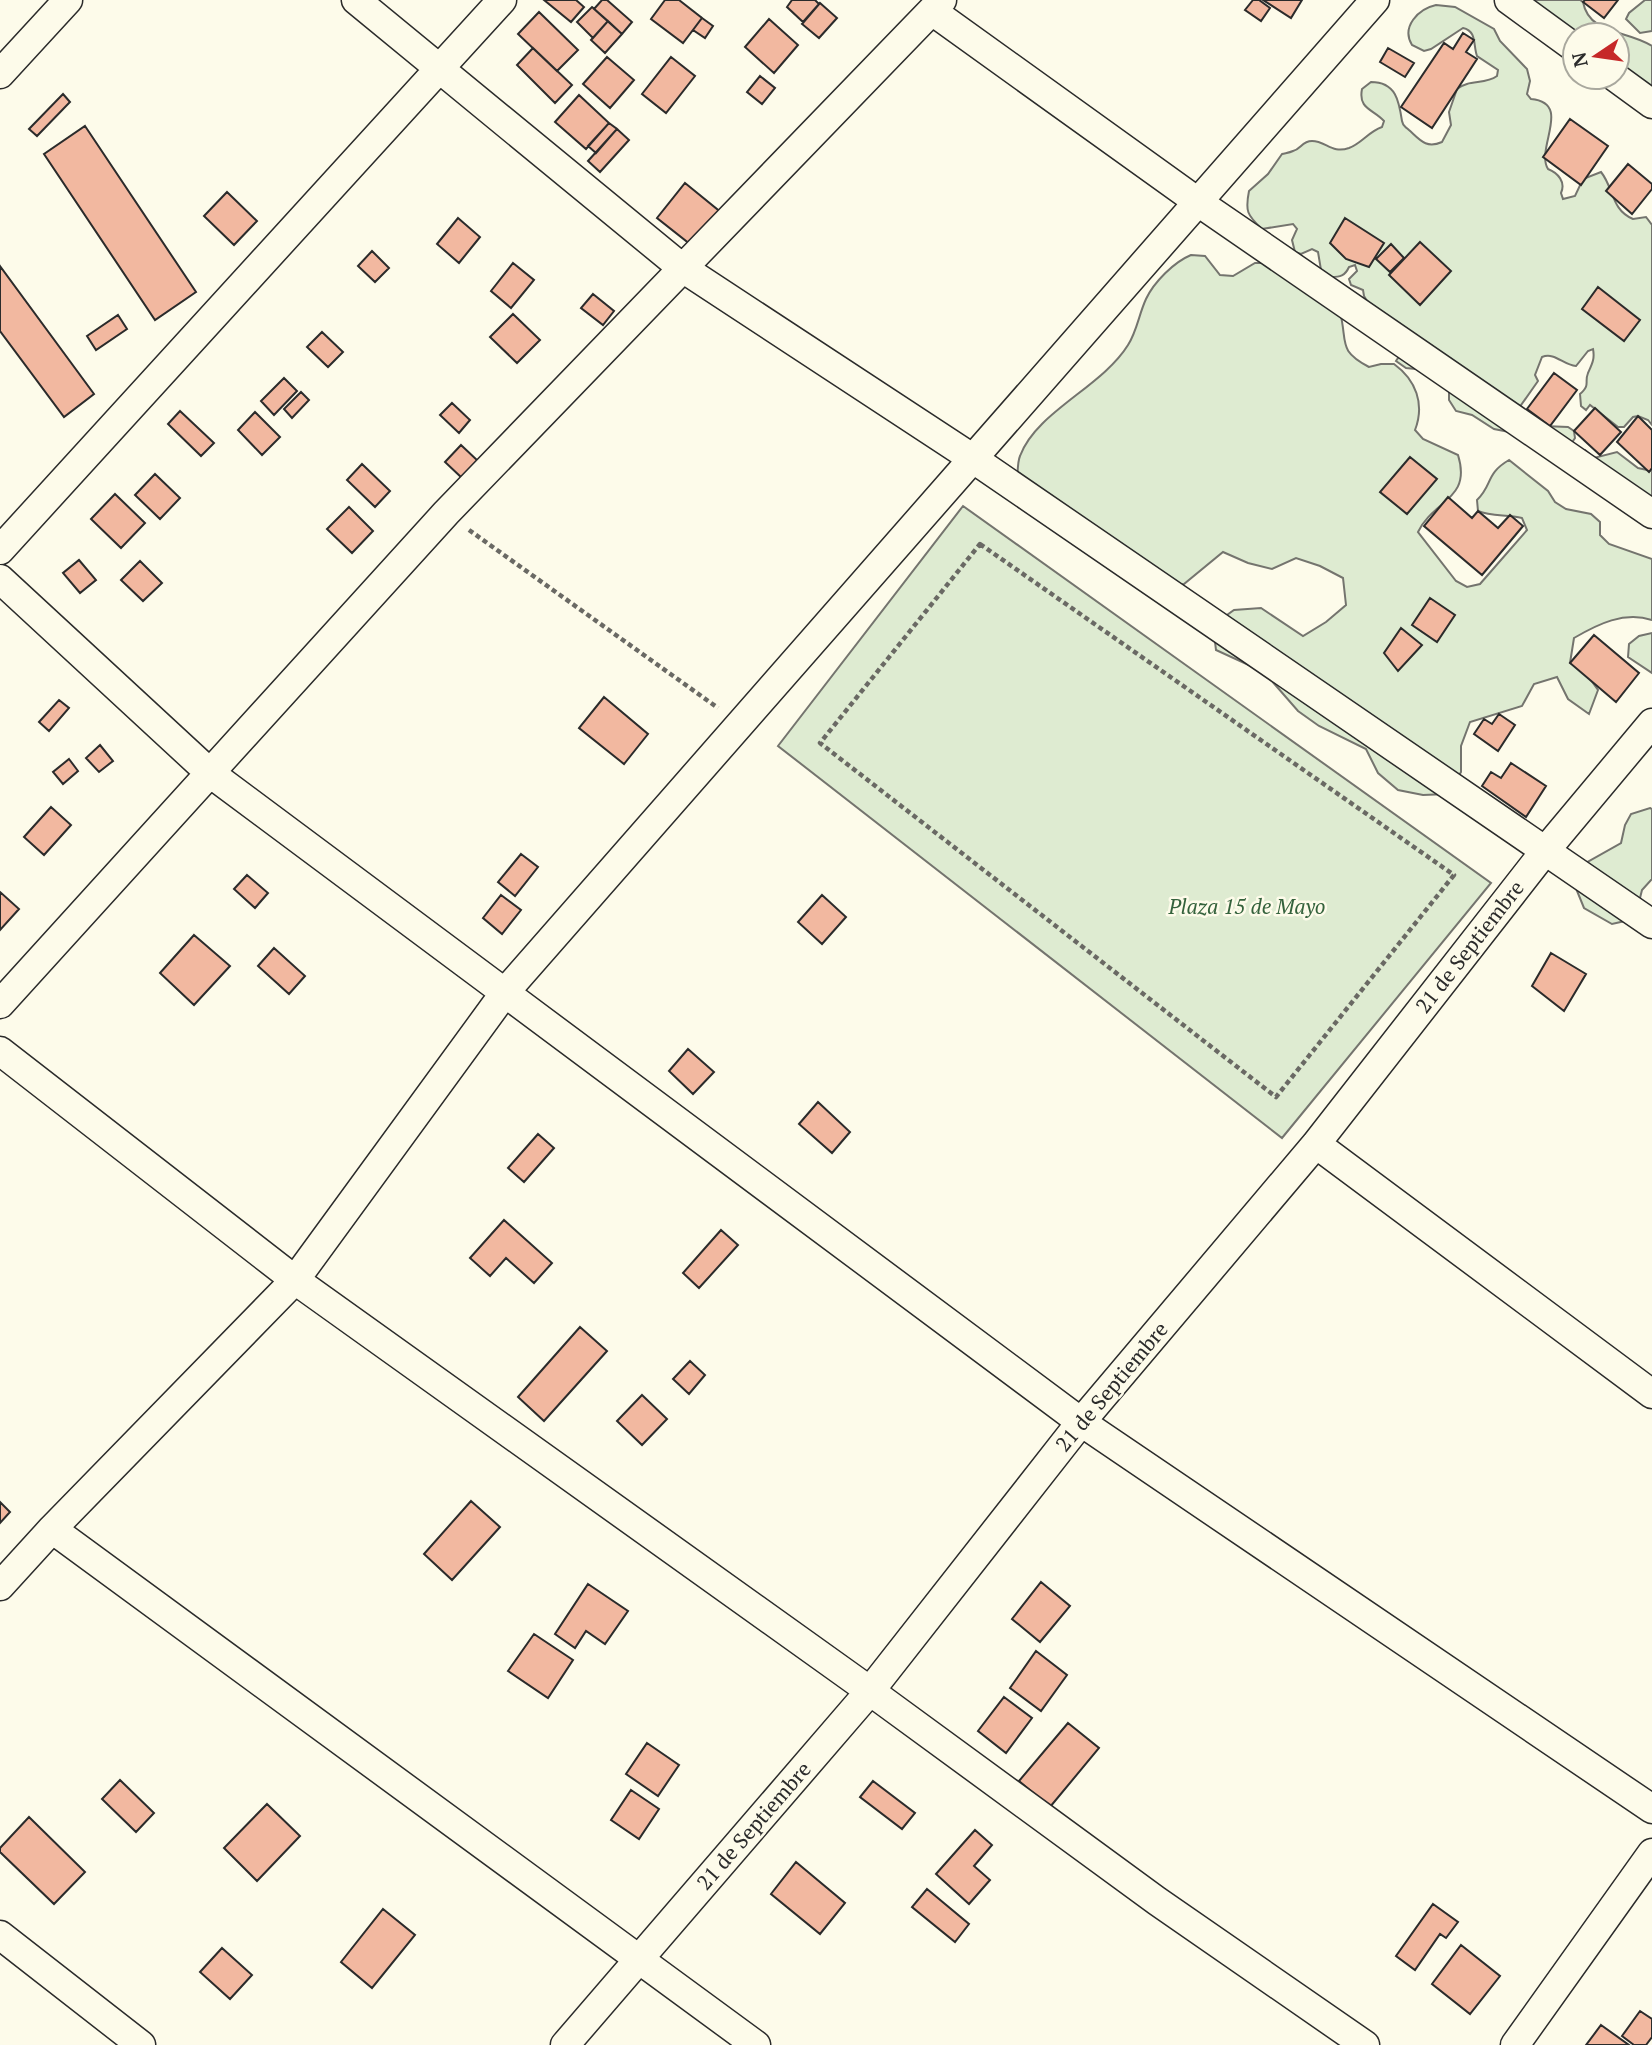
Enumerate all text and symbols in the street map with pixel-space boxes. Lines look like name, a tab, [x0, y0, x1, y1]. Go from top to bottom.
north arrow	[1561, 21, 1631, 91]
text: N	[1565, 50, 1593, 70]
street label: 21 de Septiembre	[1409, 874, 1530, 1019]
park label: Plaza 15 de Mayo	[1167, 892, 1326, 920]
street label: 21 de Septiembre	[1049, 1316, 1174, 1457]
street label: 21 de Septiembre	[690, 1755, 817, 1895]

